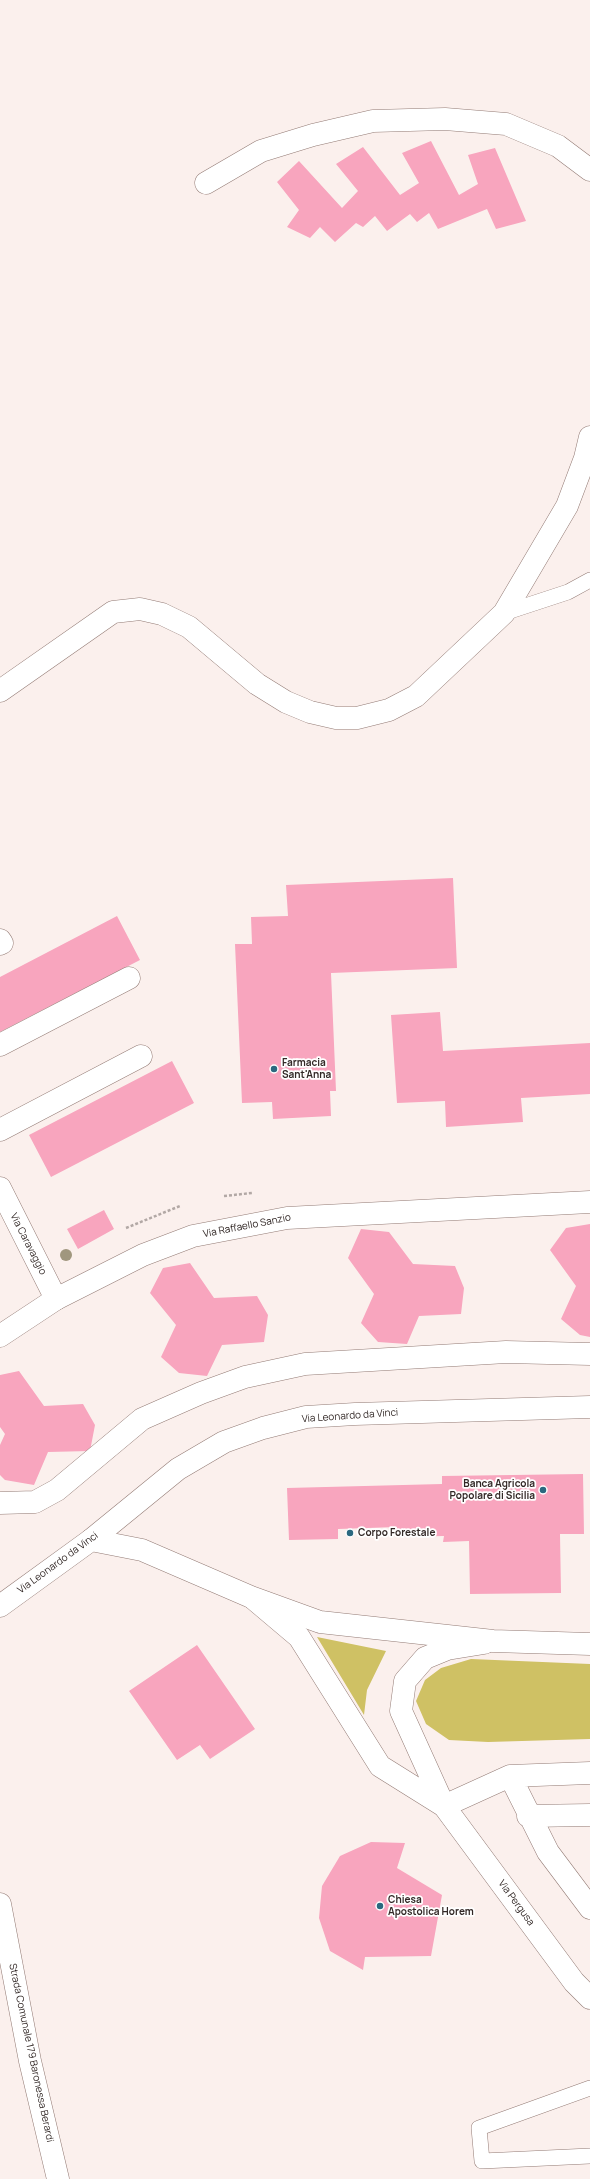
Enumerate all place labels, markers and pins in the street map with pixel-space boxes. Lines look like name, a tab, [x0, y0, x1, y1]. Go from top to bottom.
place label: Farmacia Sant'Anna	[282, 1057, 331, 1080]
marker: Farmacia Sant'Anna	[269, 1064, 279, 1074]
place label: Banca Agricola Popolare di Sicilia	[450, 1478, 535, 1502]
marker: Banca Agricola Popolare di Sicilia	[538, 1485, 548, 1495]
place label: Corpo Forestale	[358, 1527, 435, 1539]
marker: Corpo Forestale	[345, 1528, 355, 1538]
place label: Chiesa Apostolica Horem	[388, 1894, 474, 1918]
marker: Chiesa Apostolica Horem	[375, 1901, 385, 1911]

